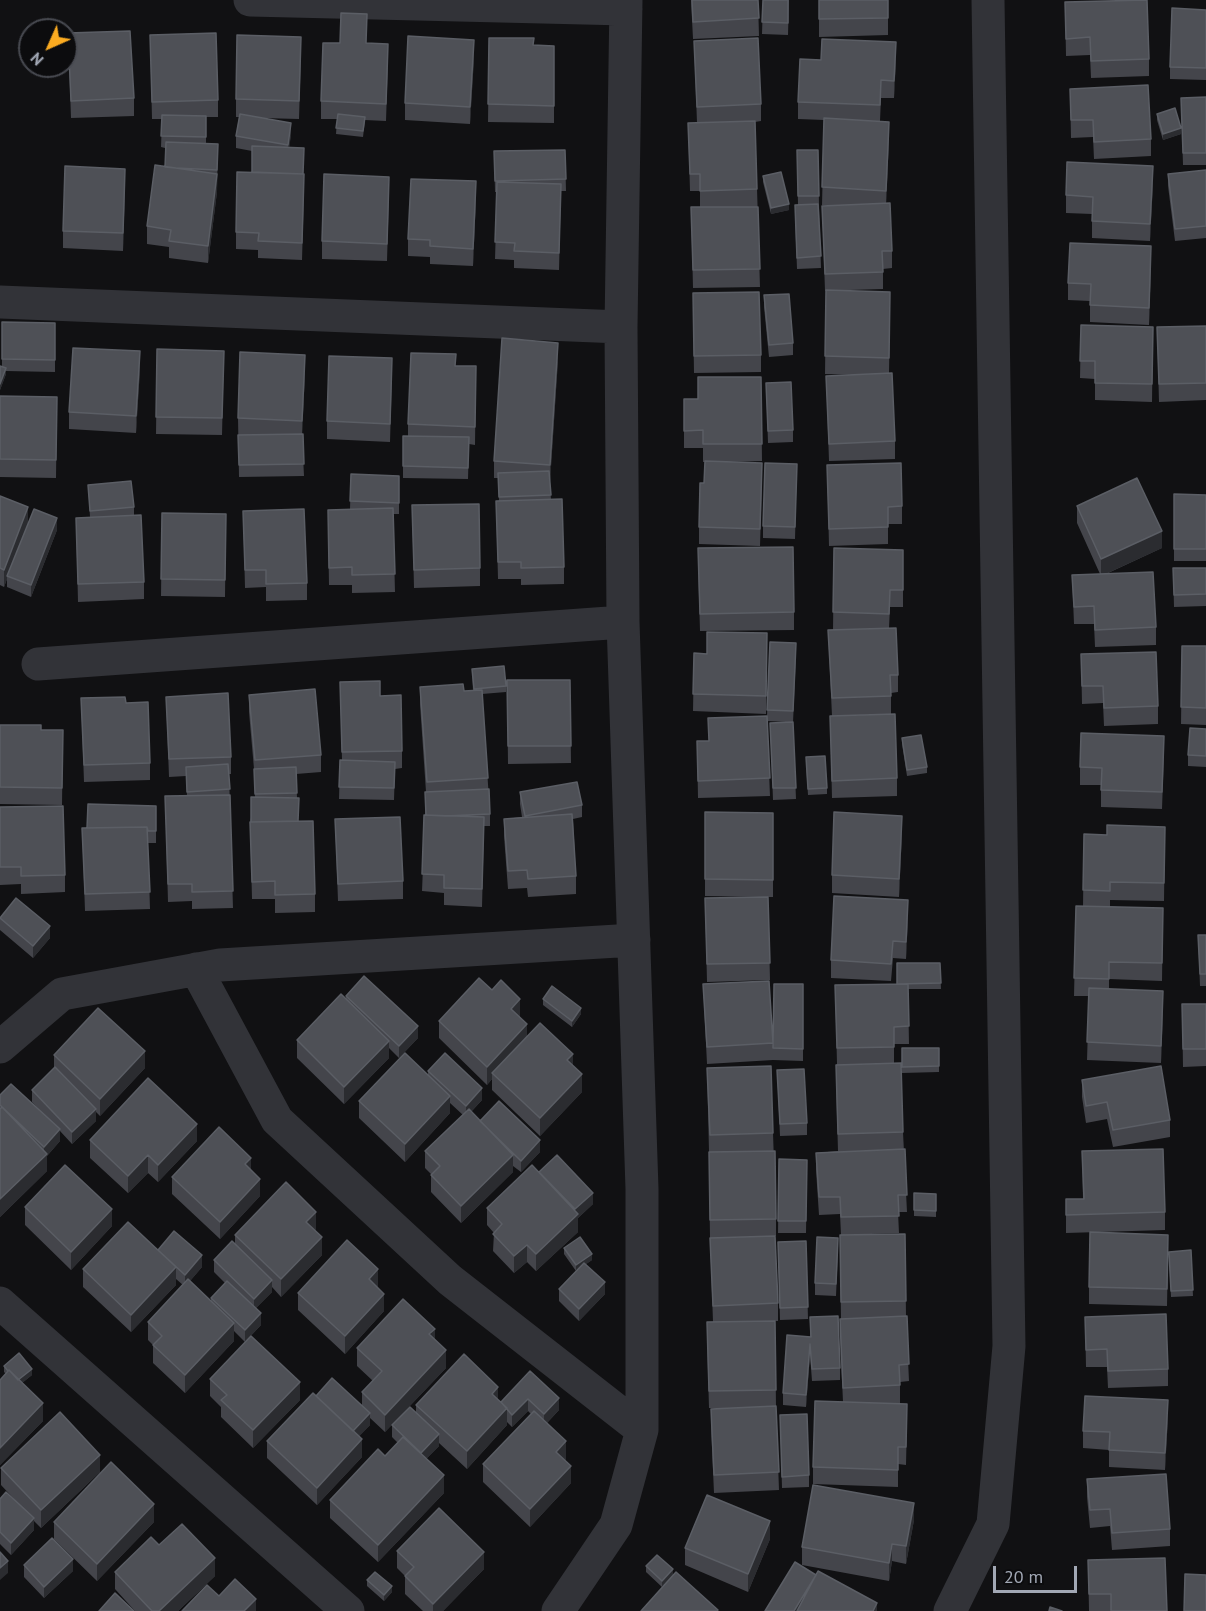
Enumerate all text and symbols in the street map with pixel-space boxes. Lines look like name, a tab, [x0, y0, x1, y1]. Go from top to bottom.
north arrow	[18, 18, 78, 78]
text: N	[26, 49, 47, 70]
scale bar	[996, 1554, 1080, 1592]
text: 20 m	[1004, 1565, 1043, 1588]

